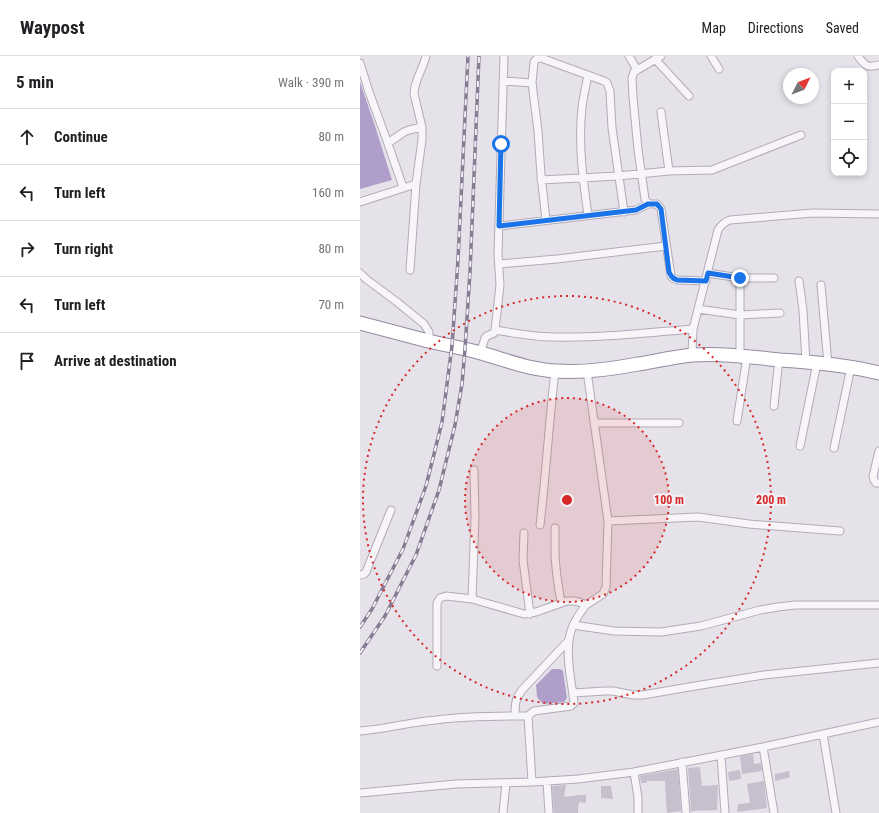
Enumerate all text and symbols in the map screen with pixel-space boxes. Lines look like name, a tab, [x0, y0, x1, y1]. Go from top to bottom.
text: Waypost	[20, 16, 85, 39]
text: Map	[702, 20, 726, 36]
text: Directions	[748, 20, 804, 36]
text: Saved	[826, 20, 859, 36]
north arrow	[783, 68, 819, 104]
map controls	[831, 68, 867, 176]
button: +	[831, 68, 867, 104]
text: 5 min	[16, 72, 54, 92]
text: Walk · 390 m	[278, 75, 344, 90]
button: −	[831, 104, 867, 140]
icon: ahead	[16, 126, 38, 148]
text: Continue	[54, 128, 108, 146]
text: 80 m	[318, 129, 344, 144]
route start	[492, 135, 510, 153]
button: locate	[831, 140, 867, 176]
icon: left	[16, 182, 38, 204]
text: Turn left	[54, 184, 105, 202]
text: 160 m	[312, 185, 344, 200]
icon: right	[16, 238, 38, 260]
text: Turn right	[54, 240, 113, 258]
text: 80 m	[318, 241, 344, 256]
route end	[731, 269, 749, 287]
icon: left	[16, 294, 38, 316]
text: Turn left	[54, 296, 105, 314]
text: 70 m	[318, 297, 344, 312]
icon: arrive	[16, 350, 38, 372]
text: Arrive at destination	[54, 352, 177, 370]
centre of rings	[560, 493, 574, 507]
text: 100 m	[654, 493, 684, 507]
text: 200 m	[756, 493, 786, 507]

